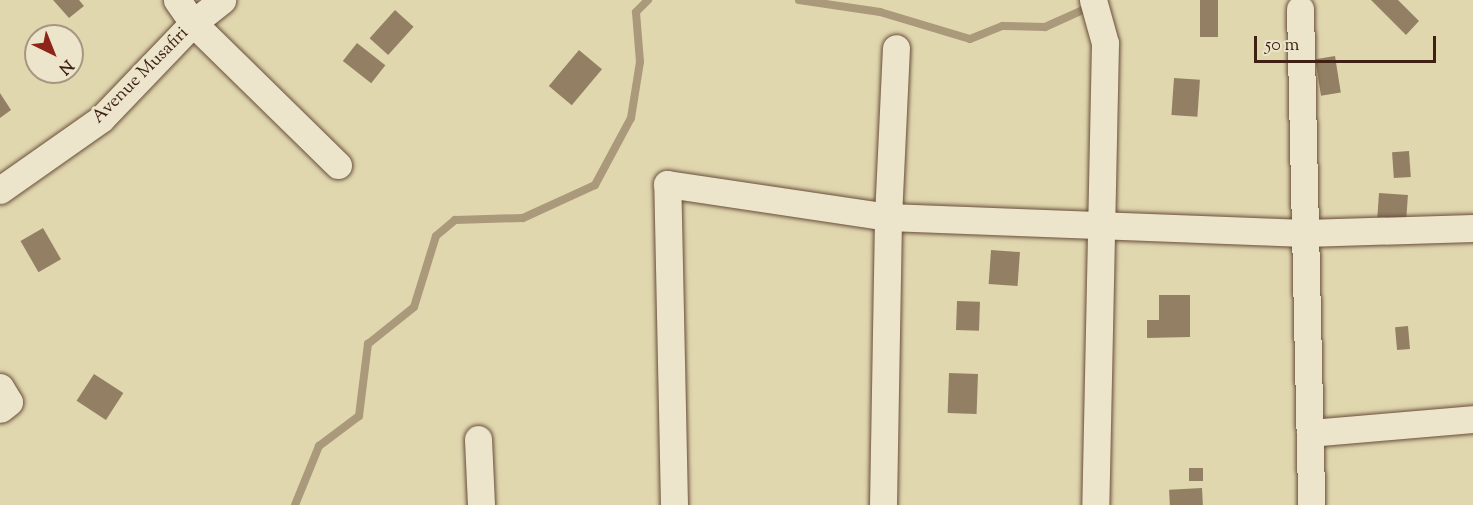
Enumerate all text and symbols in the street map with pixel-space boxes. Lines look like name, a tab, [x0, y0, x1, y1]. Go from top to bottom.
street label: Avenue Musafiri	[88, 23, 194, 129]
north arrow	[24, 24, 84, 84]
scale bar	[1257, 24, 1438, 62]
text: 50 m	[1265, 33, 1299, 59]
text: N	[53, 53, 78, 79]

